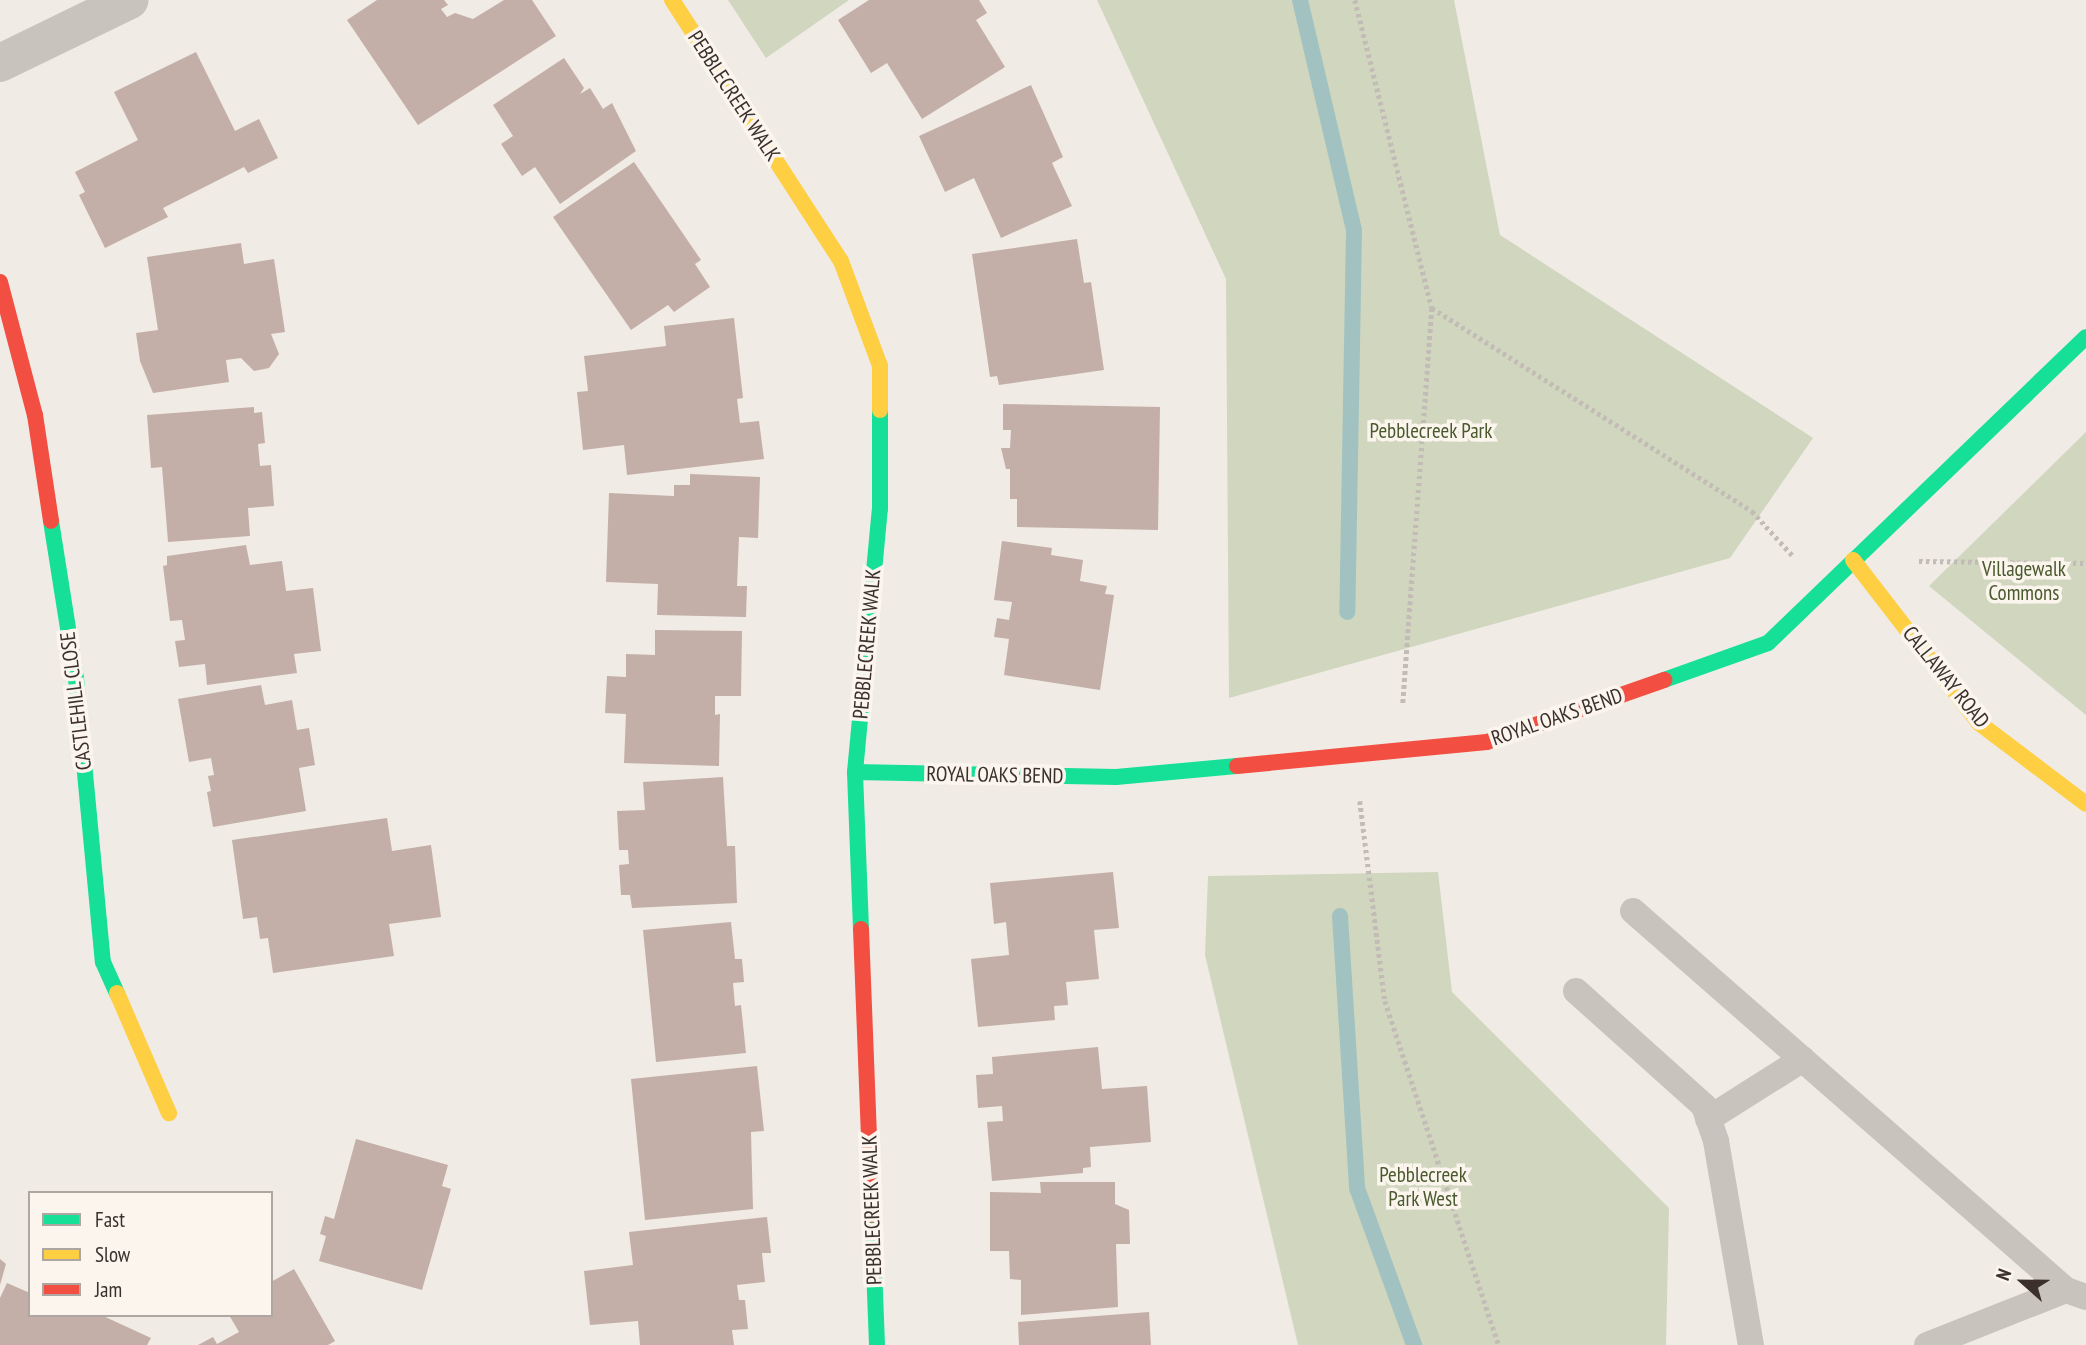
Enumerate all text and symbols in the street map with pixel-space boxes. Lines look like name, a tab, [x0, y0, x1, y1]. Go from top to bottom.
street label: PEBBLECREEK WALK	[682, 26, 786, 166]
park label: Pebblecreek Park	[1369, 418, 1493, 444]
park label: Villagewalk Commons	[1982, 556, 2066, 606]
street label: PEBBLECREEK WALK	[848, 568, 886, 720]
street label: CALLAWAY ROAD	[1897, 621, 1995, 733]
street label: CASTLEHILL CLOSE	[55, 630, 97, 772]
street label: ROYAL OAKS BEND	[1488, 683, 1626, 751]
street label: ROYAL OAKS BEND	[926, 761, 1064, 789]
street label: PEBBLECREEK WALK	[857, 1134, 887, 1286]
park label: Pebblecreek Park West	[1379, 1162, 1467, 1212]
legend	[28, 1191, 273, 1317]
text: Fast	[95, 1206, 125, 1233]
text: Slow	[95, 1241, 130, 1268]
north arrow	[1988, 1247, 2058, 1317]
text: N	[1990, 1265, 2016, 1284]
text: Jam	[95, 1276, 122, 1303]

